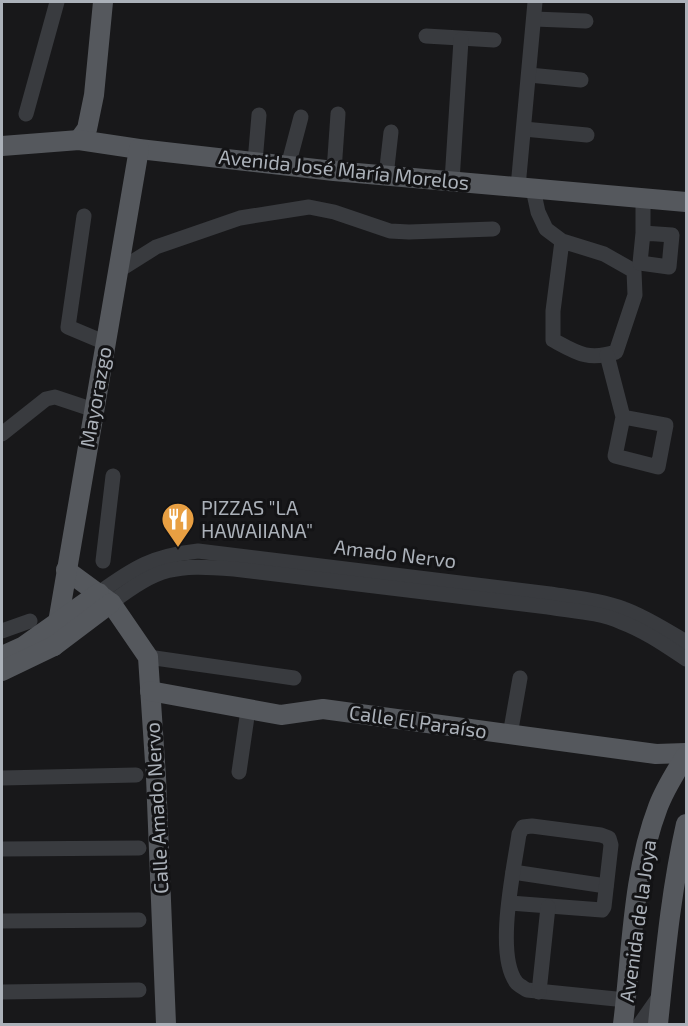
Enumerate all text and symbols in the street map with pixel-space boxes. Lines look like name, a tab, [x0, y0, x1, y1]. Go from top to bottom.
street label: Avenida José María Morelos	[218, 144, 471, 194]
street label: Mayorazgo	[74, 345, 116, 449]
place label: PIZZAS "LA HAWAIIANA"	[201, 495, 313, 542]
restaurant icon: PIZZAS "LA HAWAIIANA"	[160, 501, 196, 548]
street label: Amado Nervo	[333, 534, 458, 572]
street label: Calle El Paraíso	[348, 699, 489, 743]
street label: Calle Amado Nervo	[140, 722, 172, 895]
street label: Avenida de la Joya	[614, 838, 660, 1004]

